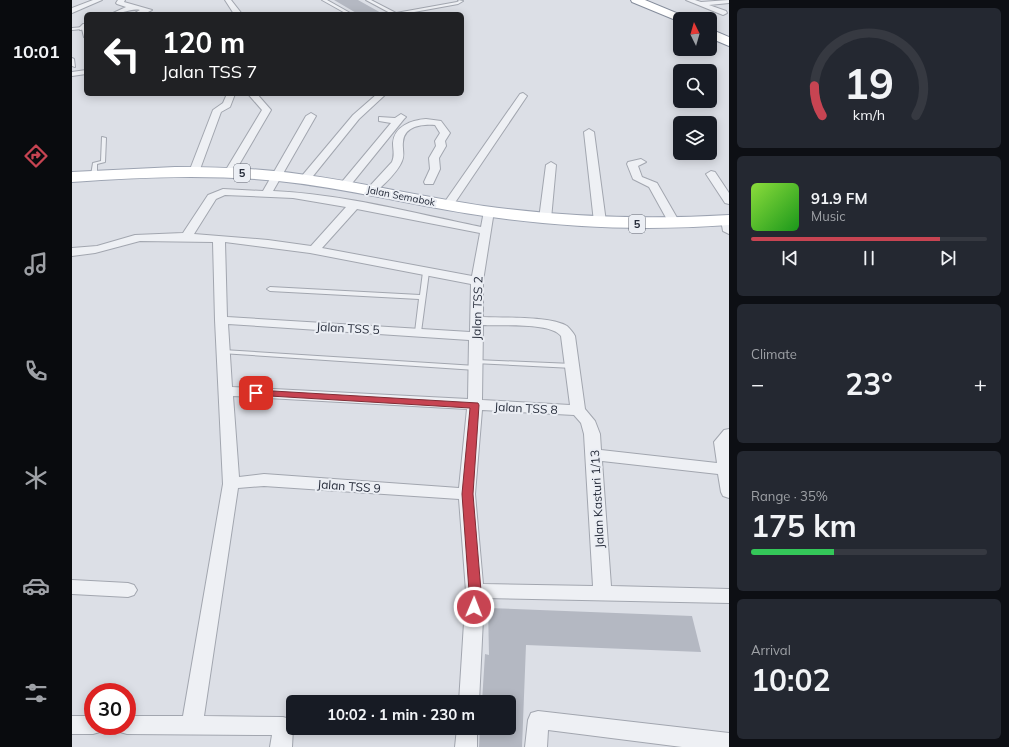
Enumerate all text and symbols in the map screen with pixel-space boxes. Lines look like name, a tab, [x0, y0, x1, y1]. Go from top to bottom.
north arrow	[673, 12, 717, 56]
map controls	[673, 12, 717, 160]
text: 120 m	[162, 25, 245, 60]
icon: left	[96, 28, 148, 80]
text: 10:01	[12, 40, 60, 63]
text: 19	[844, 57, 894, 109]
text: Jalan TSS 7	[162, 60, 257, 83]
button: search	[673, 64, 717, 108]
text: km/h	[853, 105, 885, 123]
button: layers	[673, 116, 717, 160]
icon: directions	[22, 142, 50, 170]
road number: 5	[234, 164, 250, 182]
street label: Jalan Semabok	[366, 183, 437, 209]
text: 91.9 FM	[811, 189, 867, 208]
text: Music	[811, 208, 846, 224]
road number: 5	[629, 215, 645, 233]
icon: previous	[779, 247, 801, 269]
icon: pause	[858, 247, 880, 269]
icon: next	[937, 247, 959, 269]
icon: music	[22, 250, 50, 278]
street label: Jalan TSS 2	[468, 276, 486, 340]
street label: Jalan TSS 5	[316, 319, 380, 337]
text: Climate	[751, 346, 797, 362]
icon: phone	[22, 357, 50, 385]
text: 23°	[845, 365, 893, 403]
text: −	[751, 370, 764, 398]
text: +	[974, 370, 987, 398]
pin	[239, 376, 273, 410]
icon: arrive	[245, 382, 267, 404]
street label: Jalan TSS 8	[494, 399, 558, 417]
street label: Jalan Kasturi 1/13	[587, 449, 607, 549]
icon: climate	[22, 464, 50, 492]
street label: Jalan TSS 9	[317, 476, 381, 496]
text: Range · 35%	[751, 488, 828, 504]
text: 175 km	[751, 507, 857, 545]
icon: car	[22, 572, 50, 600]
position arrow	[453, 586, 495, 628]
text: Arrival	[751, 642, 791, 658]
text: 10:02	[751, 661, 830, 699]
icon: filters	[22, 679, 50, 707]
speed limit sign: 30	[84, 683, 136, 735]
text: 10:02 · 1 min · 230 m	[327, 705, 475, 724]

